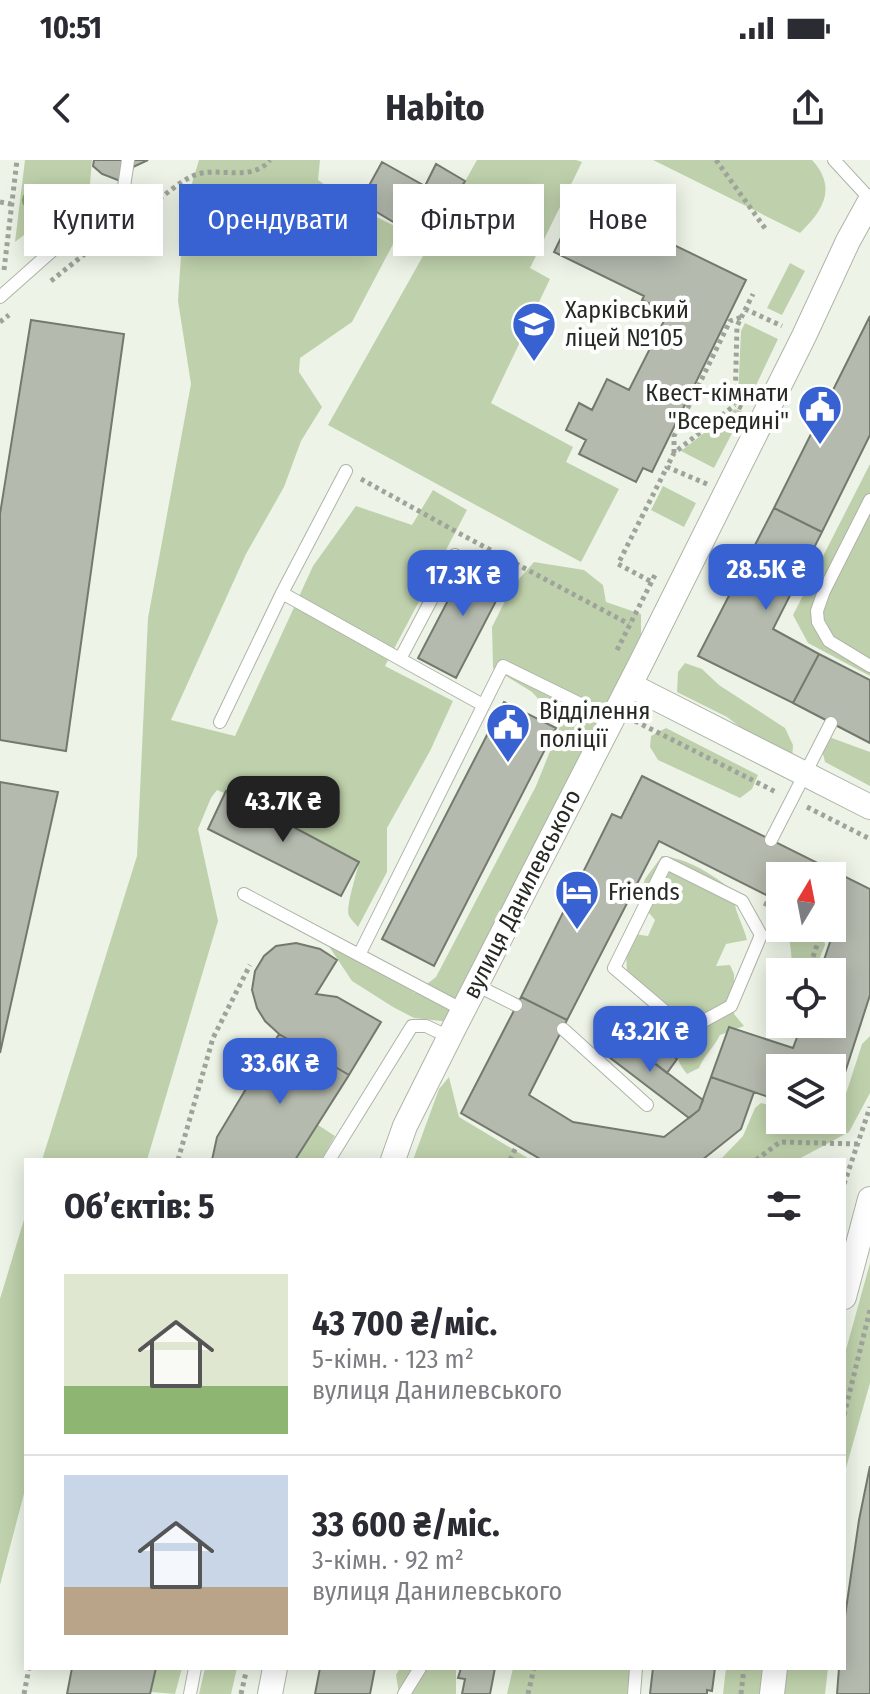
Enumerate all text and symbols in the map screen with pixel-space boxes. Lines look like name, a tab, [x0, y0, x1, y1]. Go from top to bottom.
text: 10:51	[40, 10, 102, 46]
icon: back	[40, 86, 84, 130]
text: Habito	[385, 86, 485, 130]
icon: share	[786, 86, 830, 130]
chip: Купити	[24, 184, 163, 256]
chip: Орендувати	[179, 184, 377, 256]
chip: Фільтри	[393, 184, 544, 256]
chip: Нове	[560, 184, 676, 256]
place label: Харківський ліцей №105	[565, 296, 689, 352]
school or university icon: Харківський ліцей №105	[510, 300, 558, 363]
place label: Квест-кімнати "Всередині"	[645, 379, 789, 435]
public building icon: Квест-кімнати "Всередині"	[796, 383, 844, 446]
pin: 28.5K ₴	[692, 544, 840, 612]
pin: 17.3K ₴	[389, 550, 537, 618]
text: 28.5K ₴	[726, 554, 806, 585]
text: 17.3K ₴	[425, 560, 501, 591]
place label: Відділення поліції	[539, 697, 650, 753]
public building icon: Відділення поліції	[484, 701, 532, 764]
pin: 43.7K ₴	[209, 776, 357, 844]
street label: вулиця Данилевського	[457, 785, 587, 1003]
text: 43.7K ₴	[245, 786, 321, 817]
north arrow	[766, 862, 846, 942]
map controls	[766, 862, 846, 1134]
hotel icon: Friends	[553, 868, 601, 931]
place label: Friends	[608, 878, 680, 906]
button: locate	[766, 958, 846, 1038]
pin: 43.2K ₴	[576, 1006, 724, 1074]
text: 43.2K ₴	[611, 1016, 689, 1047]
pin: 33.6K ₴	[206, 1038, 354, 1106]
text: 33.6K ₴	[241, 1048, 319, 1079]
button: layers	[766, 1054, 846, 1134]
icon: filters	[762, 1184, 806, 1228]
text: Об’єктів: 5	[64, 1186, 215, 1227]
text: 43 700 ₴/міс.	[312, 1303, 497, 1344]
icon: home	[128, 1306, 224, 1402]
text: 5-кімн. · 123 m²	[312, 1344, 474, 1375]
text: вулиця Данилевського	[312, 1375, 562, 1406]
text: 33 600 ₴/міс.	[312, 1504, 500, 1545]
icon: home	[128, 1507, 224, 1603]
text: 3-кімн. · 92 m²	[312, 1545, 464, 1576]
text: вулиця Данилевського	[312, 1576, 562, 1607]

